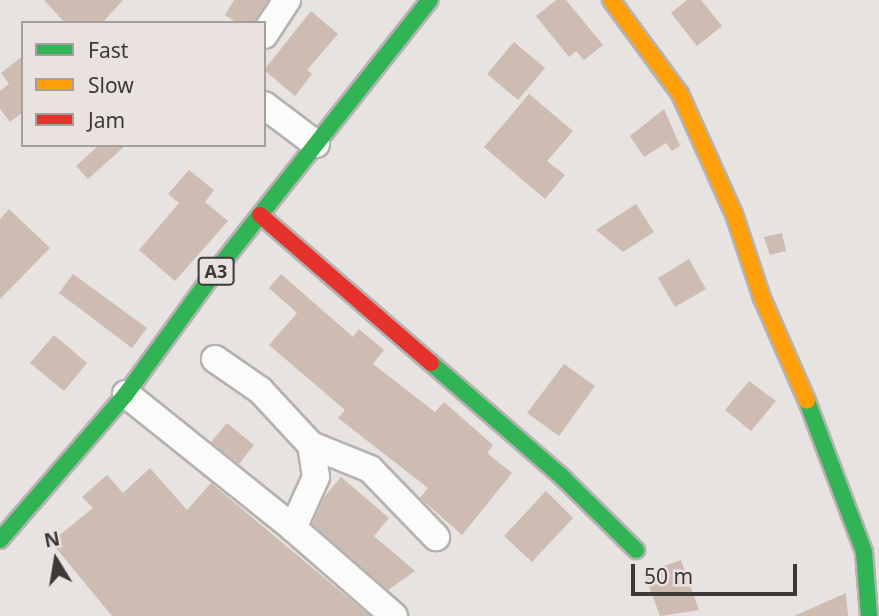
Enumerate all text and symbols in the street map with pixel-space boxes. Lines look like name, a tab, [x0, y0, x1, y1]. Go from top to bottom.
legend	[21, 21, 266, 147]
text: Fast	[88, 36, 128, 64]
text: Slow	[88, 71, 134, 99]
text: Jam	[88, 106, 125, 134]
road number: A3	[197, 256, 235, 286]
north arrow	[21, 525, 91, 595]
text: N	[42, 525, 62, 554]
scale bar	[634, 550, 800, 594]
text: 50 m	[644, 562, 693, 590]

